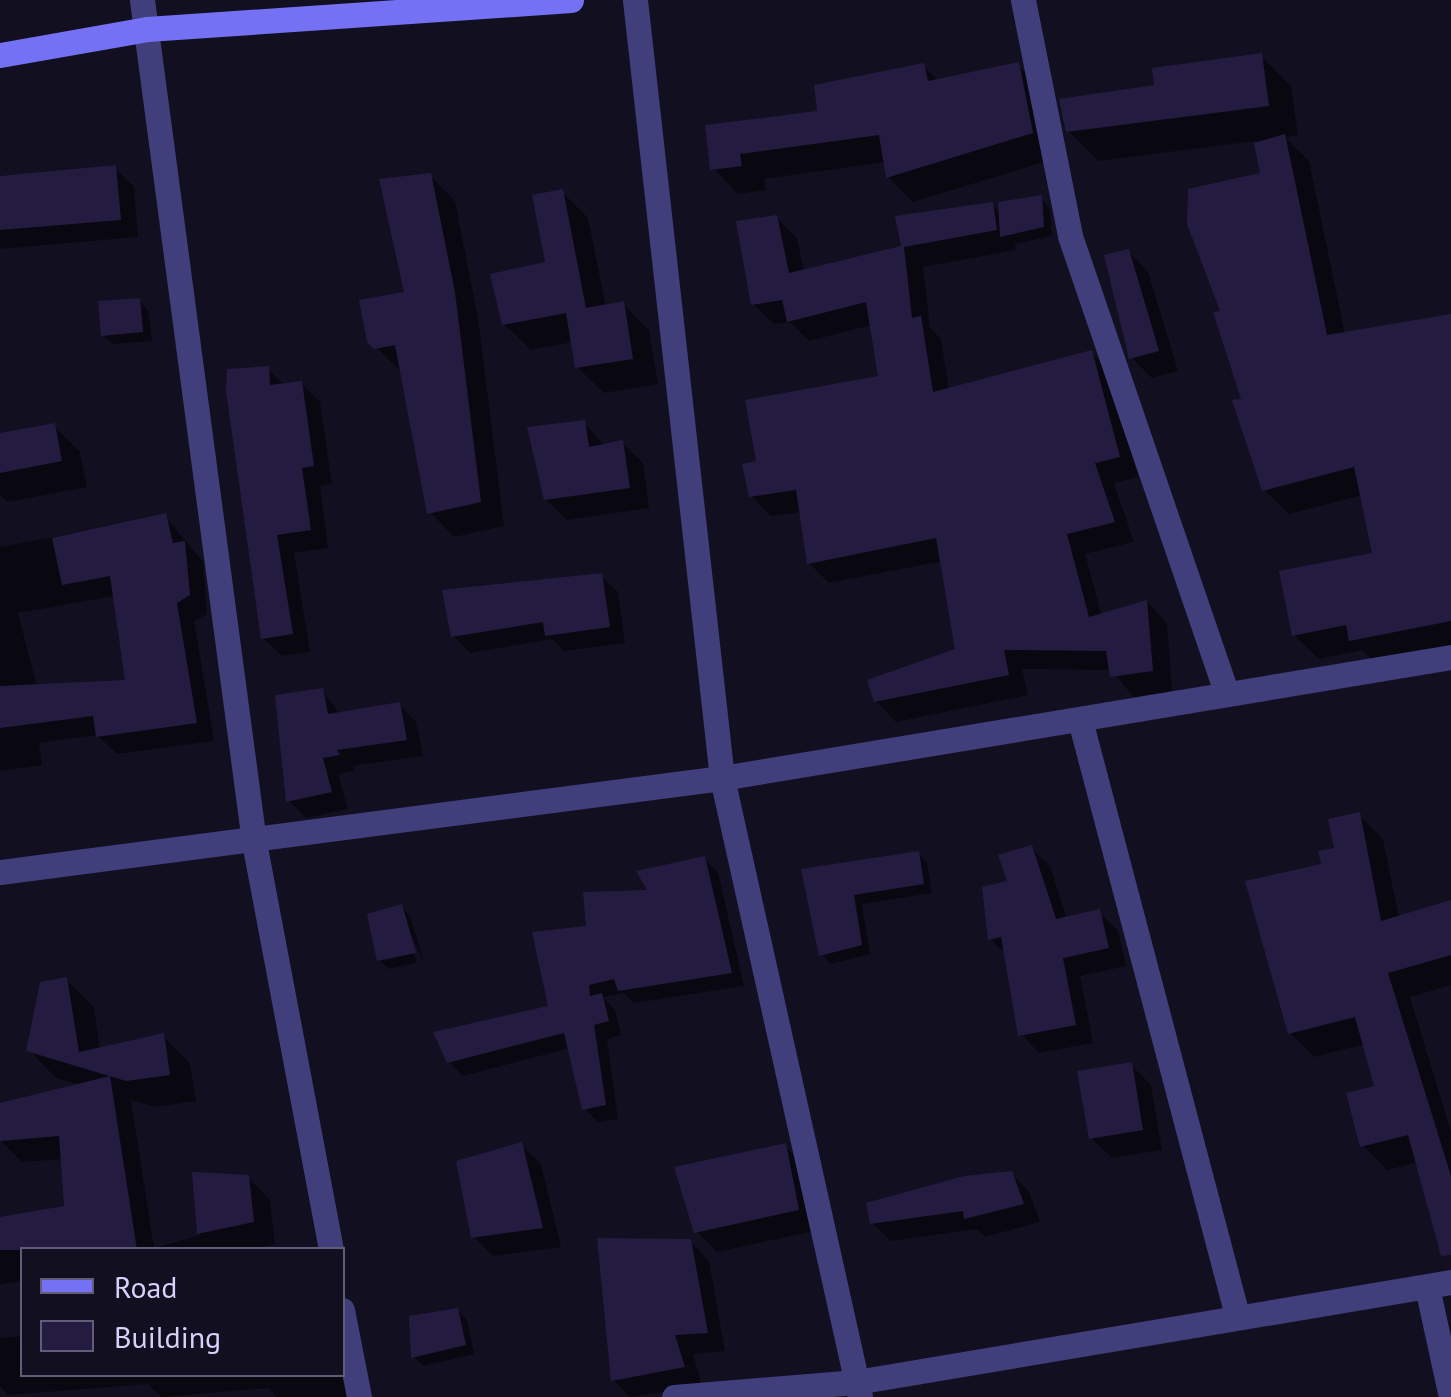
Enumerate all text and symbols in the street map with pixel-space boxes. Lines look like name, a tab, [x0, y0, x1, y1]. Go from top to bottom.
legend	[20, 1247, 345, 1377]
text: Road	[114, 1267, 178, 1306]
text: Building	[114, 1317, 221, 1356]

